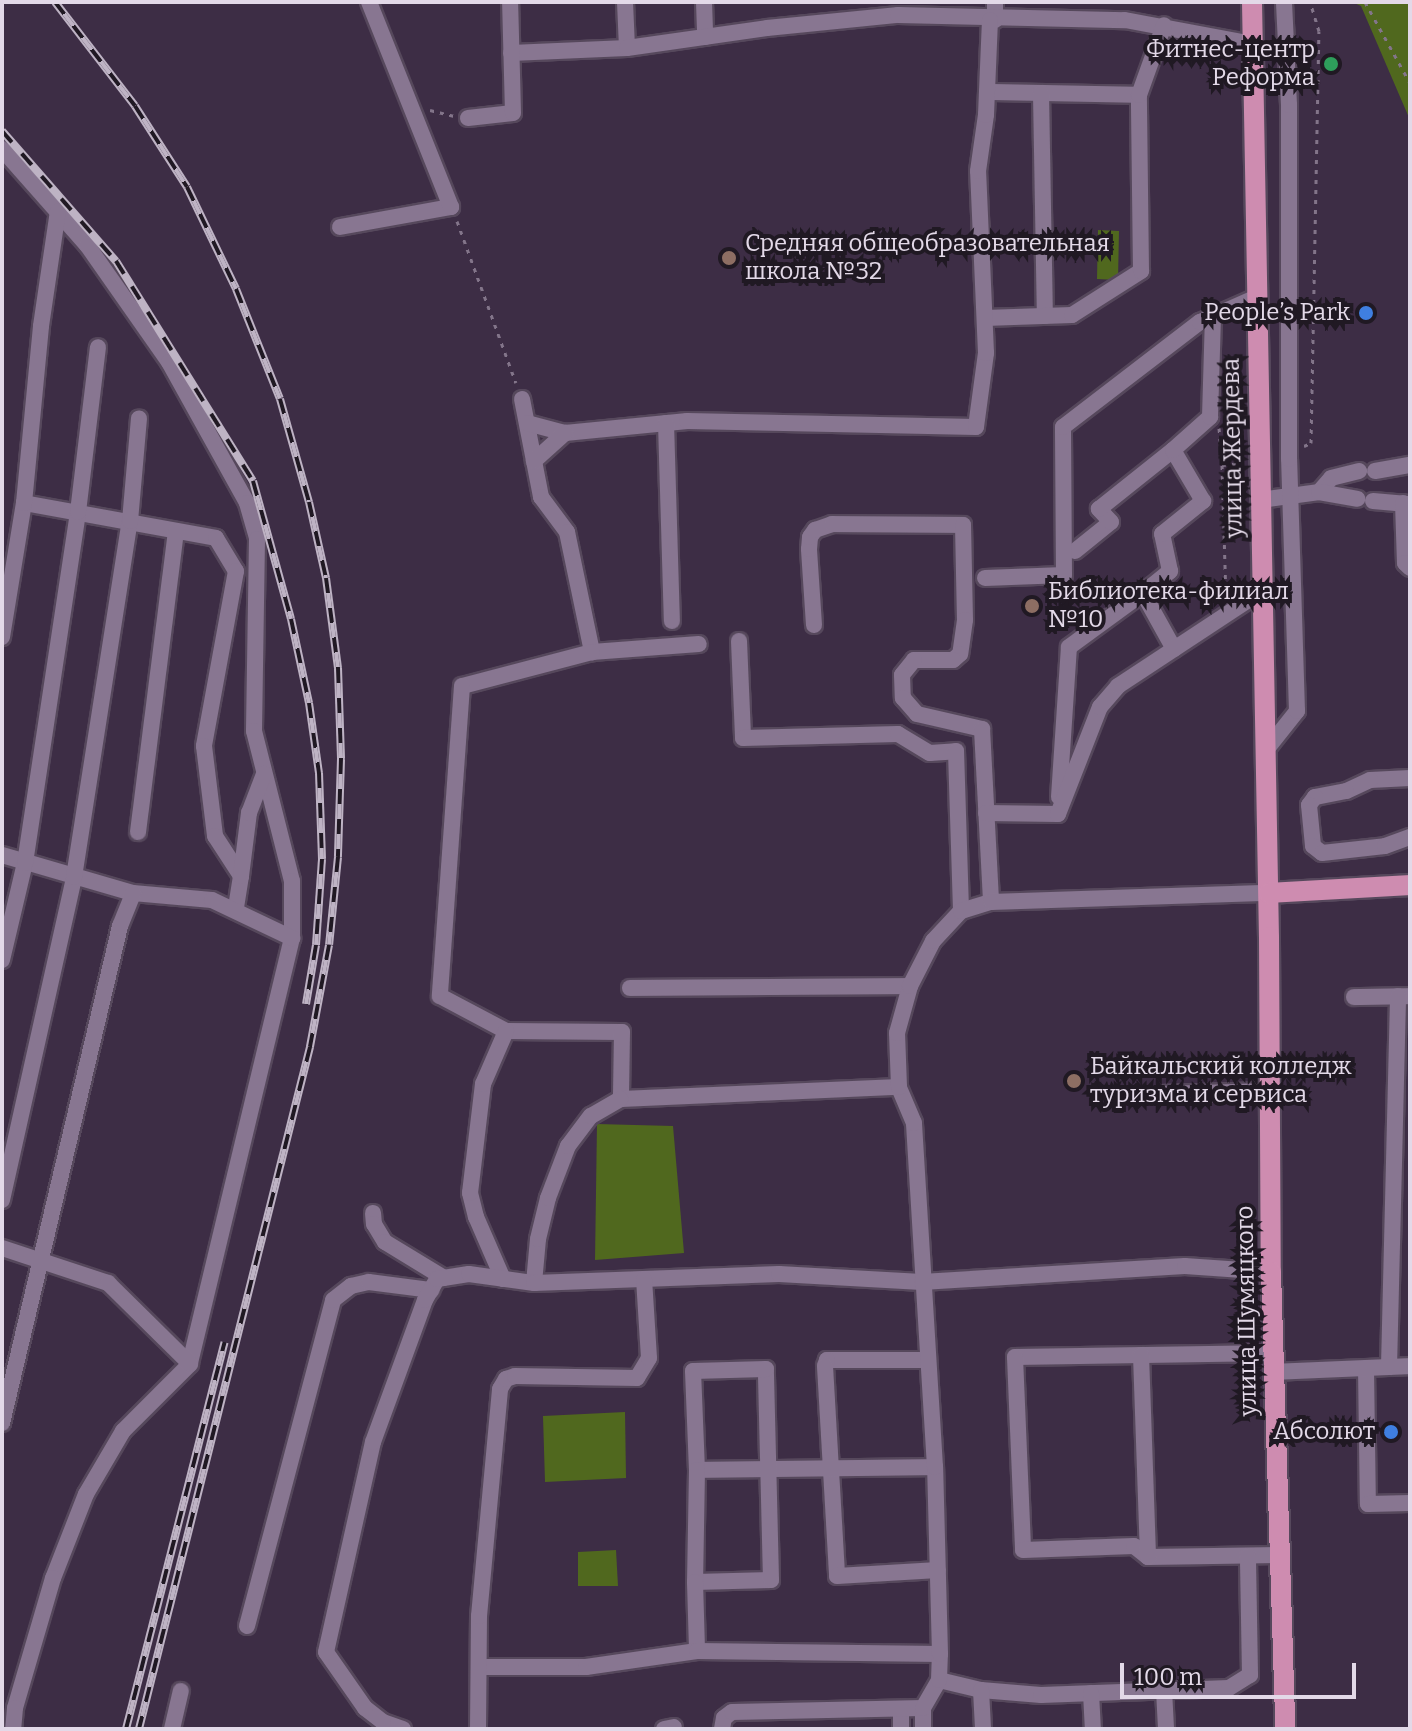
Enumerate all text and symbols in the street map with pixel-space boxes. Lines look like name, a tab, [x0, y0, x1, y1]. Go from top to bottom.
place label: Фитнес-центр Реформа	[1146, 36, 1315, 92]
marker: Фитнес-центр Реформа	[1322, 55, 1340, 73]
place label: Средняя общеобразовательная школа №32	[745, 230, 1110, 286]
marker: Средняя общеобразовательная школа №32	[720, 249, 738, 267]
place label: People’s Park	[1204, 299, 1350, 327]
marker: People’s Park	[1357, 304, 1375, 322]
street label: улица Жердева	[1217, 358, 1249, 538]
place label: Библиотека-филиал №10	[1048, 578, 1289, 634]
marker: Библиотека-филиал №10	[1023, 597, 1041, 615]
place label: Байкальский колледж туризма и сервиса	[1090, 1053, 1352, 1109]
marker: Байкальский колледж туризма и сервиса	[1065, 1072, 1083, 1090]
street label: улица Шумяцкого	[1231, 1205, 1263, 1417]
place label: Абсолют	[1273, 1418, 1375, 1446]
marker: Абсолют	[1382, 1423, 1400, 1441]
scale bar	[1124, 1647, 1360, 1697]
text: 100 m	[1134, 1663, 1202, 1691]

